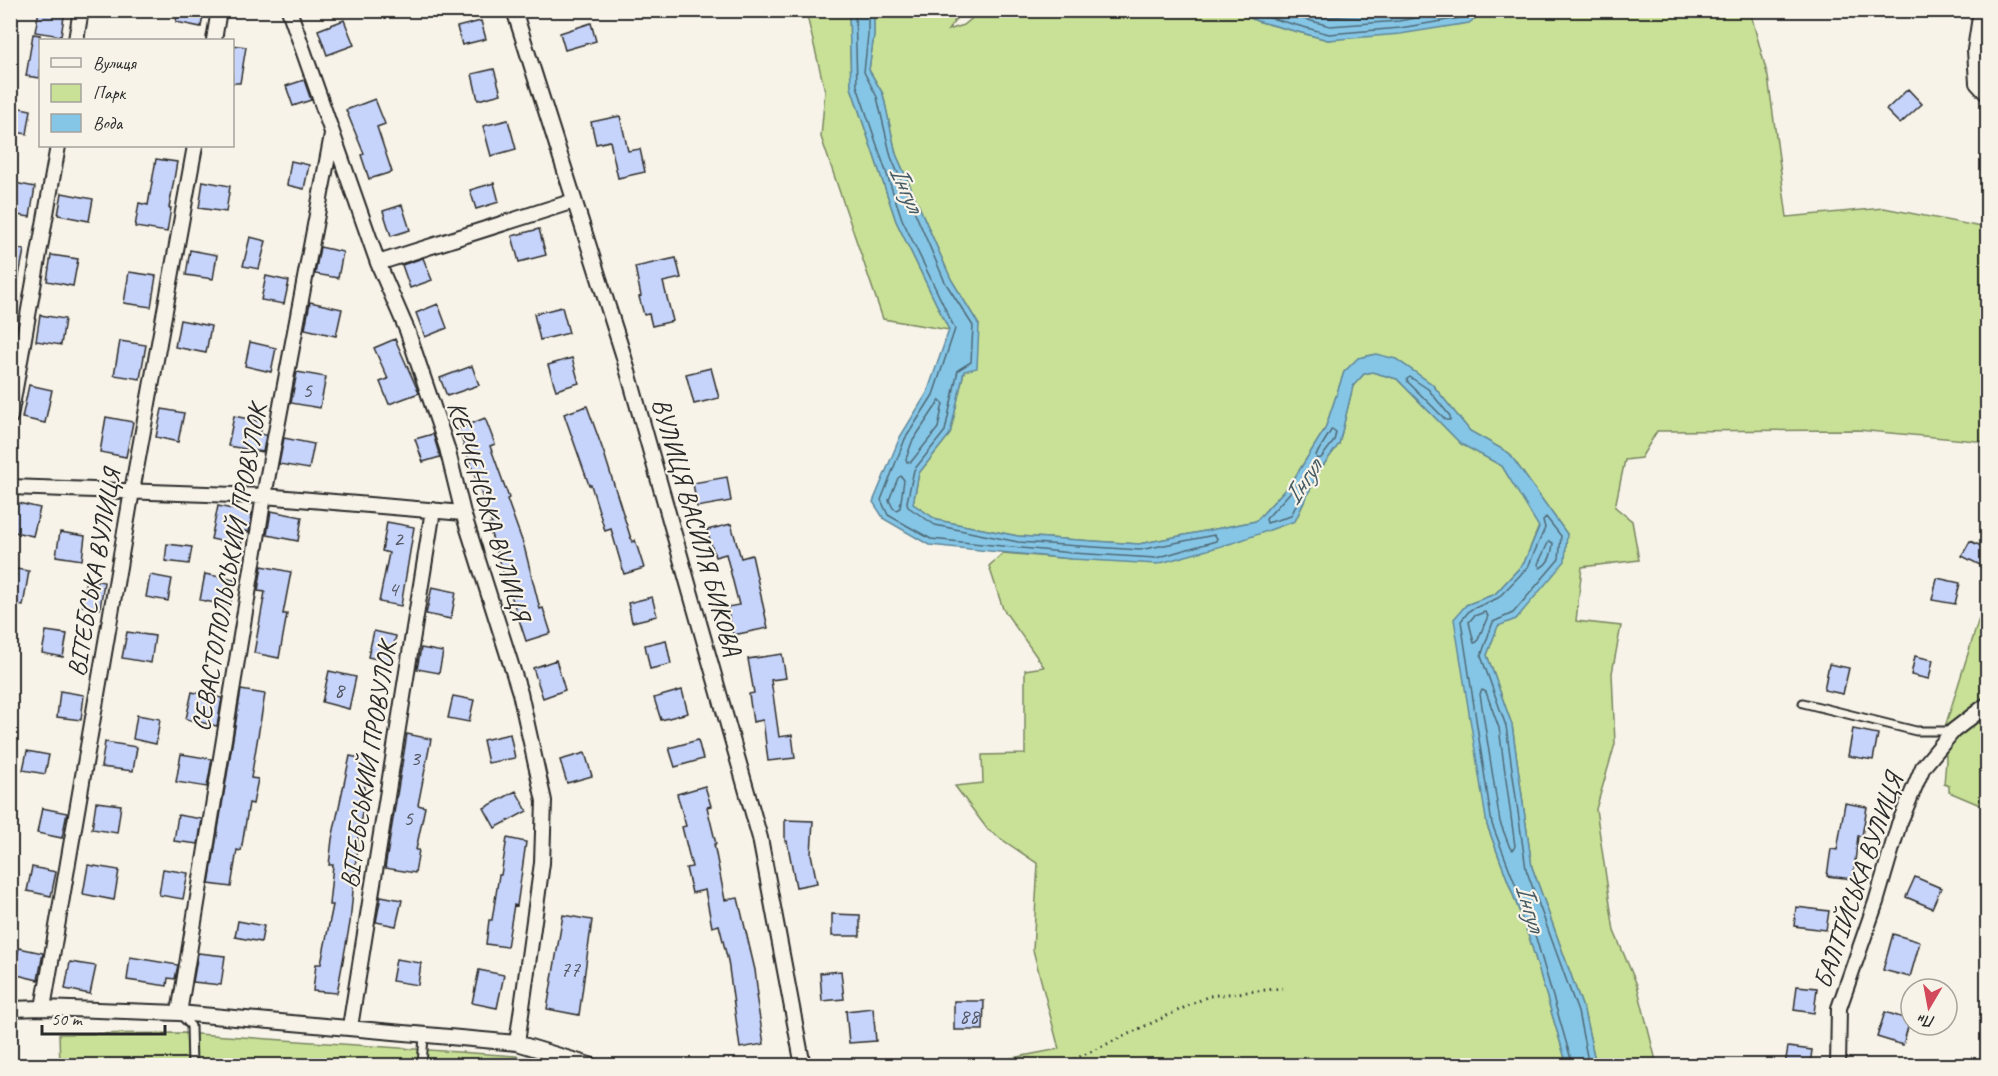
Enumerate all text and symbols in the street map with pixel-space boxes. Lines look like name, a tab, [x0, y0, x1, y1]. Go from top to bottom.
legend	[39, 39, 234, 147]
text: Вулиця	[93, 52, 137, 74]
text: Парк	[93, 82, 127, 104]
text: Вода	[93, 112, 124, 134]
water label: Інгул	[882, 160, 934, 220]
house number: 5	[302, 376, 313, 404]
street label: ВУЛИЦЯ ВАСИЛЯ БИКОВА	[644, 394, 750, 660]
street label: КЕРЧЕНСЬКА ВУЛИЦЯ	[440, 397, 539, 629]
street label: СЕВАСТОПОЛЬСЬКИЙ ПРОВУЛОК	[184, 398, 275, 734]
water label: Інгул	[1275, 449, 1332, 511]
street label: ВІТЕБСЬКА ВУЛИЦЯ	[60, 463, 129, 679]
house number: 2	[393, 525, 405, 553]
house number: 4	[388, 575, 400, 603]
street label: ВІТЕБСЬКИЙ ПРОВУЛОК	[332, 636, 404, 890]
house number: 8	[334, 676, 346, 704]
house number: 3	[410, 744, 422, 772]
street label: БАЛТІЙСЬКА ВУЛИЦЯ	[1806, 766, 1911, 993]
house number: 5	[403, 804, 414, 832]
water label: Інгул	[1508, 880, 1555, 938]
house number: 77	[560, 955, 581, 983]
north arrow	[1899, 977, 1959, 1037]
scale bar	[42, 998, 165, 1036]
house number: 88	[959, 1002, 981, 1030]
text: 50 m	[51, 1008, 84, 1030]
text: Пн	[1916, 1009, 1937, 1032]

